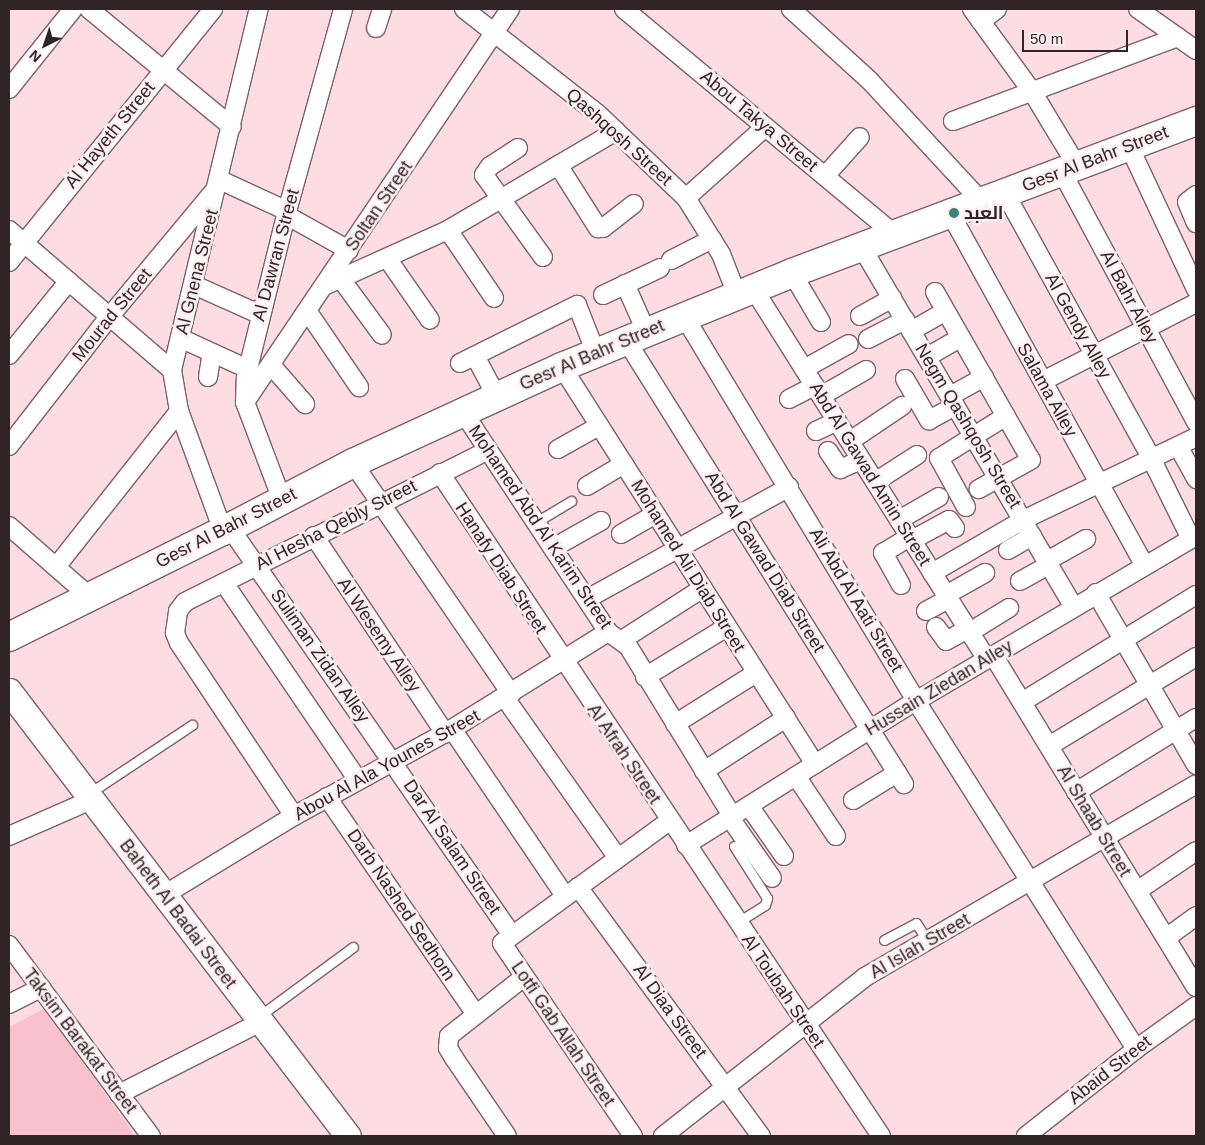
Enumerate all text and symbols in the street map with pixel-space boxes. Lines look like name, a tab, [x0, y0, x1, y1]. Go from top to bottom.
north arrow	[20, 20, 70, 70]
scale bar	[1025, 20, 1131, 52]
text: 50 m	[1030, 30, 1063, 47]
text: N	[26, 47, 44, 66]
street label: Abou Takya Street	[696, 65, 822, 177]
street label: Al Hayeth Street	[60, 77, 160, 193]
street label: Qashqosh Street	[562, 84, 676, 190]
street label: Gesr Al Bahr Street	[1018, 121, 1172, 197]
street label: Soltan Street	[341, 157, 417, 255]
street label: Al Dawran Street	[248, 186, 304, 324]
place label: العبد	[964, 202, 1003, 224]
street label: Al Gnena Street	[171, 207, 223, 337]
marker: العبد	[948, 207, 960, 219]
street label: Al Bahr Alley	[1095, 246, 1163, 348]
street label: Mourad Street	[68, 264, 156, 366]
street label: Al Gendy Alley	[1040, 269, 1116, 383]
street label: Gesr Al Bahr Street	[516, 315, 668, 395]
street label: Salama Alley	[1012, 339, 1082, 441]
street label: Negm Qashqosh Street	[910, 340, 1026, 512]
street label: Abd Al Gawad Amin Street	[804, 377, 936, 571]
street label: Mohamed Abd Al Karim Street	[463, 420, 617, 634]
street label: Abd Al Gawad Diab Street	[700, 467, 830, 657]
street label: Al Hesha Qebly Street	[252, 475, 420, 575]
street label: Mohamed Ali Diab Street	[626, 475, 750, 657]
street label: Gesr Al Bahr Street	[152, 483, 300, 573]
street label: Hanafy Diab Street	[451, 498, 551, 638]
street label: Ali Abd Al Aati Street	[804, 523, 908, 677]
street label: Al Wesemy Alley	[332, 573, 426, 697]
street label: Suliman Zidan Alley	[266, 585, 374, 727]
street label: Hussain Ziedan Alley	[861, 635, 1017, 741]
street label: Al Afrah Street	[582, 699, 666, 809]
street label: Abou Al Ala Younes Street	[289, 704, 485, 826]
street label: Al Shaab Street	[1052, 761, 1136, 881]
street label: Dar Al Salam Street	[399, 775, 505, 919]
street label: Darb Nashed Sedhom	[342, 825, 460, 985]
street label: Baheth Al Badai Street	[115, 835, 241, 993]
street label: Al Islah Street	[866, 909, 974, 983]
street label: Al Toubah Street	[737, 930, 829, 1052]
street label: Lotfi Gab Allah Street	[506, 957, 620, 1111]
street label: Al Diaa Street	[629, 960, 711, 1062]
street label: Taksim Barakat Street	[18, 964, 142, 1118]
street label: Abaid Street	[1064, 1031, 1156, 1109]

